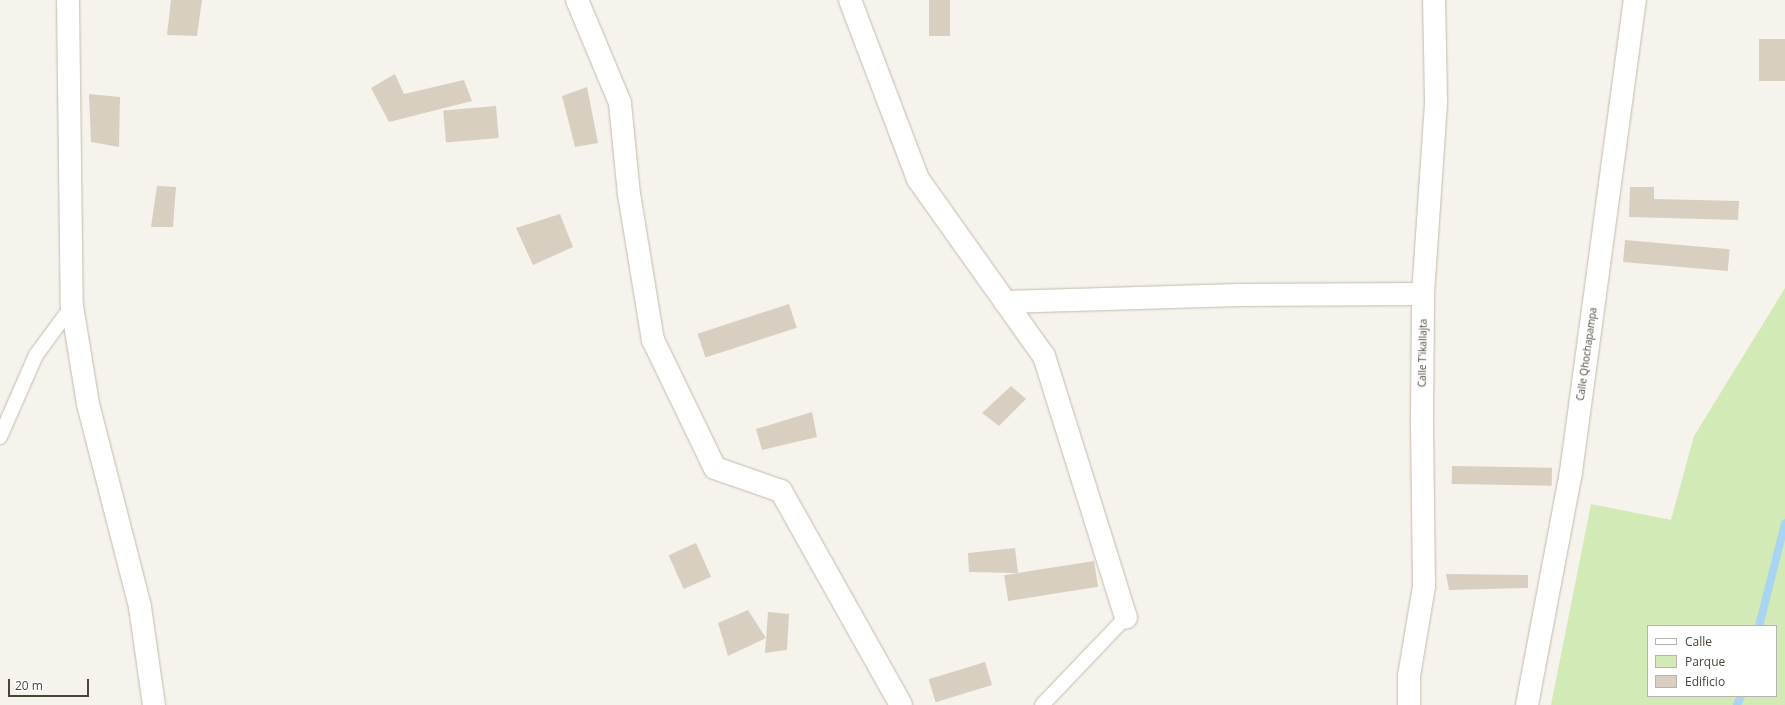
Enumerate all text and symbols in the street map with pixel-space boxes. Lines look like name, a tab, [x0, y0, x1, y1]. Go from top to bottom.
street label: Calle Qhochapampa	[1575, 307, 1599, 401]
street label: Calle T'ikallajta	[1416, 319, 1430, 387]
legend	[1647, 625, 1777, 697]
text: Calle	[1685, 633, 1712, 650]
text: Parque	[1685, 653, 1725, 670]
scale bar	[10, 671, 91, 697]
text: Edificio	[1685, 673, 1725, 690]
text: 20 m	[15, 677, 43, 694]

